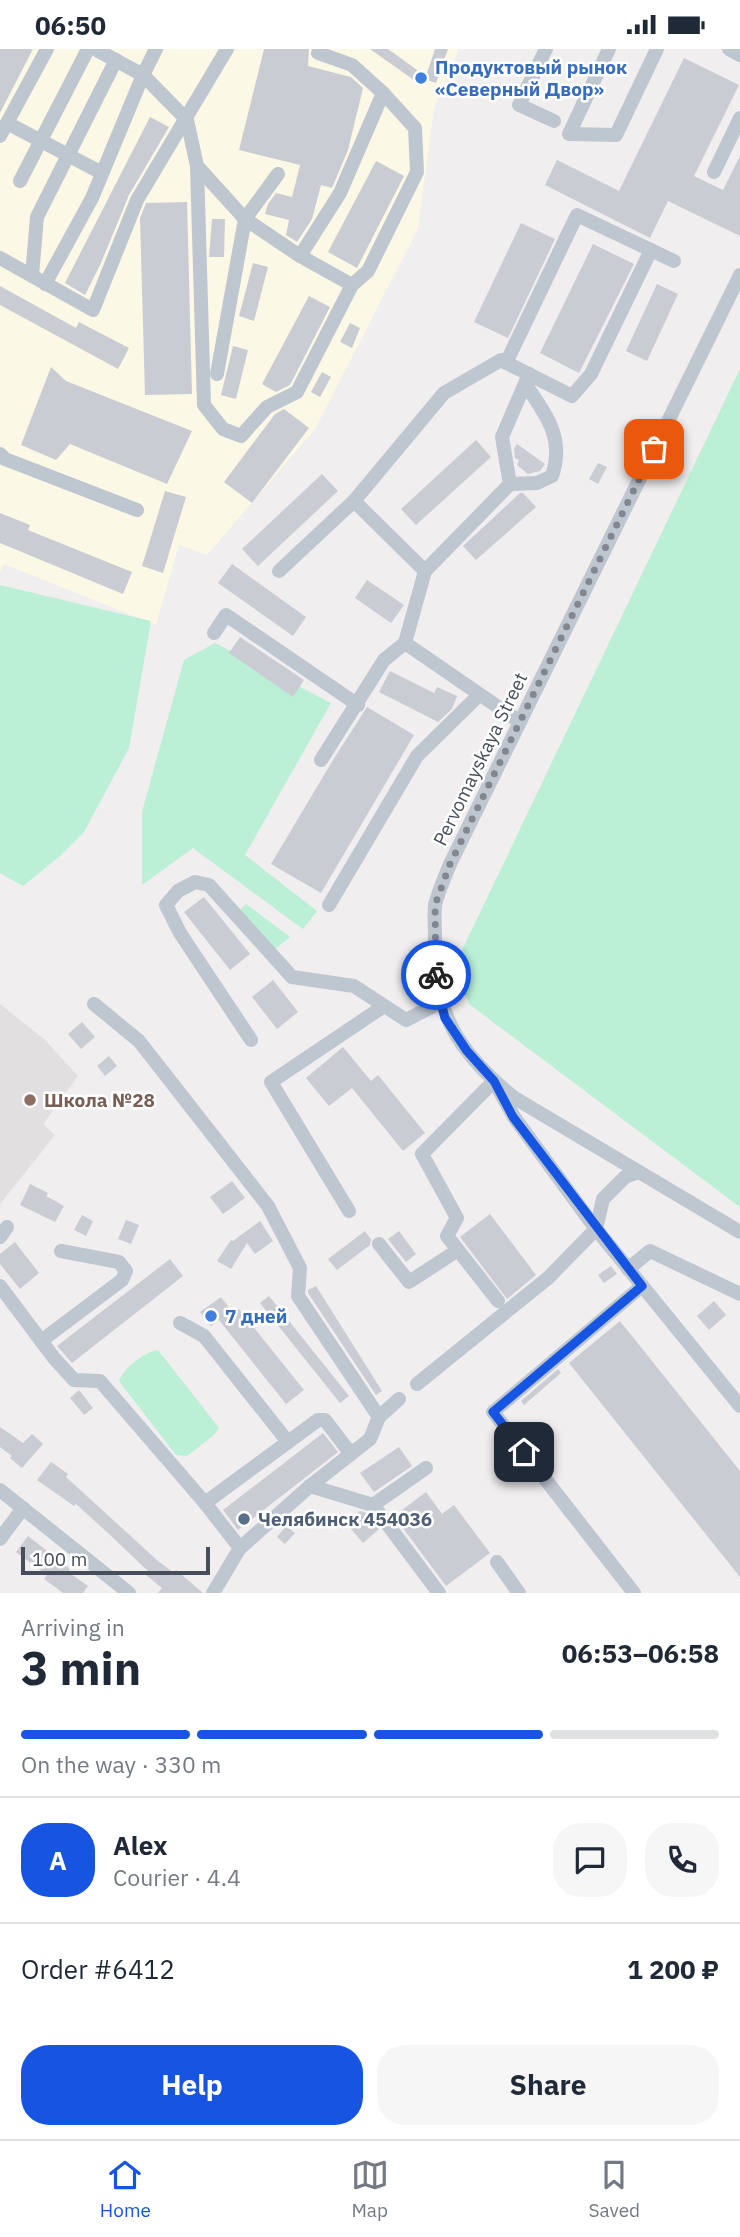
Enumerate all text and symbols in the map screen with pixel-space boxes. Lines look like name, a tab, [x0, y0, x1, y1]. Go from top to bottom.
text: 06:50	[35, 8, 106, 42]
place label: Продуктовый рынок «Северный Двор»	[435, 55, 627, 101]
marker: Продуктовый рынок «Северный Двор»	[413, 70, 429, 86]
pin	[624, 419, 684, 479]
icon: bag	[635, 430, 673, 468]
street label: Pervomayskaya Street	[428, 668, 532, 850]
courier	[401, 940, 471, 1010]
icon: bike	[417, 956, 455, 994]
place label: Школа №28	[44, 1088, 155, 1112]
marker: Школа №28	[22, 1092, 38, 1108]
place label: 7 дней	[225, 1304, 287, 1328]
marker: 7 дней	[203, 1308, 219, 1324]
pin	[494, 1422, 554, 1482]
icon: home	[505, 1433, 543, 1471]
place label: Челябинск 454036	[258, 1507, 432, 1531]
marker: Челябинск 454036	[236, 1511, 252, 1527]
scale bar	[21, 1544, 210, 1576]
text: 100 m	[32, 1547, 87, 1571]
text: Arriving in	[21, 1612, 125, 1642]
text: 06:53–06:58	[562, 1636, 719, 1670]
text: 3 min	[21, 1638, 141, 1698]
text: On the way · 330 m	[21, 1749, 221, 1779]
button: chat	[553, 1823, 627, 1897]
button: phone	[645, 1823, 719, 1897]
text: Alex	[113, 1828, 167, 1862]
text: A	[49, 1843, 67, 1877]
text: Courier · 4.4	[113, 1862, 241, 1892]
text: Order #6412	[21, 1952, 175, 1986]
text: 1 200 ₽	[627, 1952, 719, 1986]
button: Help	[21, 2045, 363, 2125]
button: Share	[377, 2045, 719, 2125]
tab: Home	[100, 2156, 151, 2222]
tab: Map	[351, 2156, 389, 2222]
tab: Saved	[588, 2156, 640, 2222]

